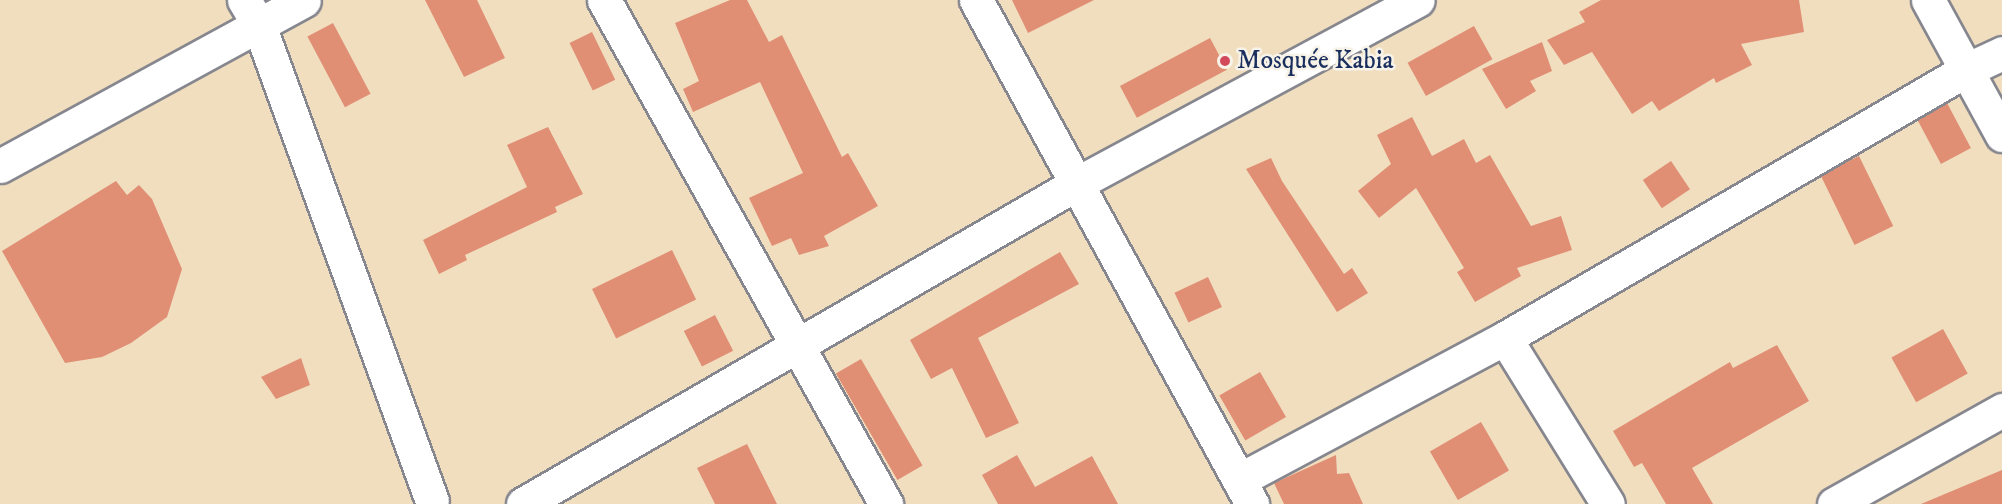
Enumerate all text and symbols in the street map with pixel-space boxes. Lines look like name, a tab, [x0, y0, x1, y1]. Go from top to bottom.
place label: Mosquée Kabia	[1237, 45, 1393, 77]
marker: Mosquée Kabia	[1218, 54, 1232, 68]

